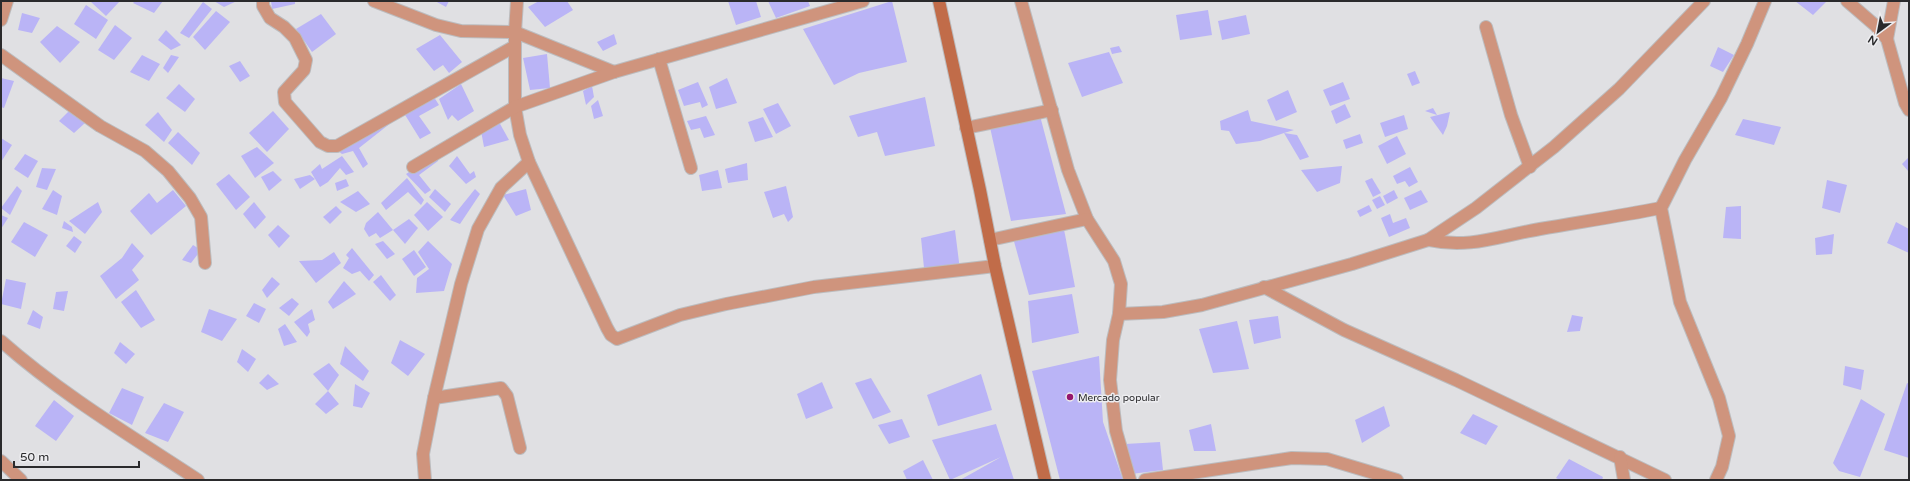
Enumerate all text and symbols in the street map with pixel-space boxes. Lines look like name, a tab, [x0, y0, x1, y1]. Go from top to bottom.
north arrow	[1858, 12, 1898, 52]
text: N	[1866, 32, 1880, 48]
marker: Mercado popular	[1065, 392, 1075, 402]
place label: Mercado popular	[1078, 392, 1160, 404]
scale bar	[14, 443, 139, 469]
text: 50 m	[20, 450, 49, 464]

